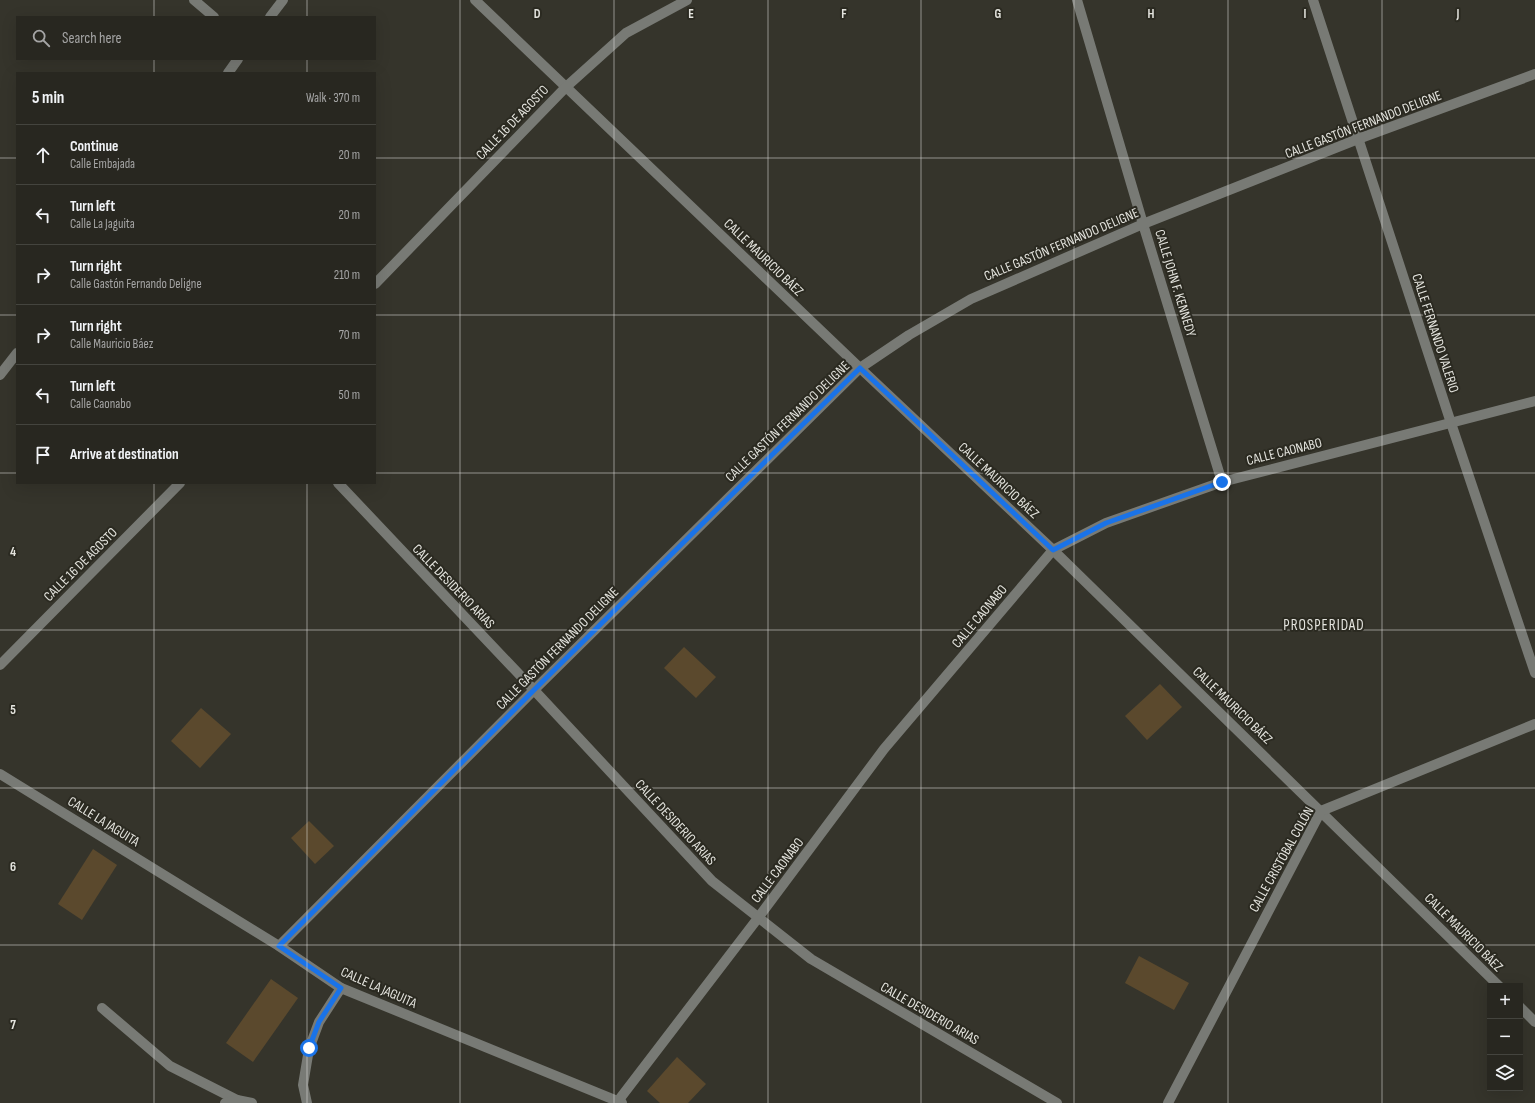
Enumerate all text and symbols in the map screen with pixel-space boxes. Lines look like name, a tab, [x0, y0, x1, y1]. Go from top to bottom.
text: D	[534, 6, 541, 22]
text: E	[688, 6, 694, 22]
text: F	[841, 6, 847, 22]
text: G	[995, 6, 1002, 22]
text: H	[1148, 6, 1155, 22]
text: I	[1304, 6, 1307, 22]
text: J	[1456, 6, 1460, 22]
search box	[16, 16, 376, 60]
icon: search	[30, 27, 52, 49]
text: Search here	[62, 29, 122, 48]
street label: CALLE 16 DE AGOSTO	[472, 81, 552, 163]
street label: CALLE GASTÓN FERNANDO DELIGNE	[1282, 87, 1444, 162]
text: 5 min	[32, 88, 64, 108]
text: Walk · 370 m	[306, 90, 360, 106]
text: Continue	[70, 137, 119, 156]
icon: ahead	[32, 144, 54, 166]
text: 20 m	[338, 147, 360, 163]
text: Calle Embajada	[70, 156, 135, 172]
text: Turn left	[70, 197, 115, 216]
icon: left	[32, 204, 54, 226]
street label: CALLE GASTÓN FERNANDO DELIGNE	[981, 204, 1141, 285]
text: 20 m	[338, 207, 360, 223]
street label: CALLE MAURICIO BÁEZ	[720, 215, 807, 300]
text: Calle La Jaguita	[70, 216, 135, 232]
street label: CALLE JOHN F. KENNEDY	[1151, 228, 1200, 339]
text: Turn right	[70, 257, 122, 276]
icon: right	[32, 264, 54, 286]
text: 210 m	[334, 267, 360, 283]
street label: CALLE FERNANDO VALERIO	[1408, 271, 1463, 395]
text: Calle Gastón Fernando Deligne	[70, 276, 202, 292]
text: Turn right	[70, 317, 122, 336]
icon: right	[32, 324, 54, 346]
text: 70 m	[339, 327, 360, 343]
text: Calle Mauricio Báez	[70, 336, 153, 352]
street label: CALLE GASTÓN FERNANDO DELIGNE	[722, 357, 853, 485]
text: Turn left	[70, 377, 115, 396]
icon: left	[32, 384, 54, 406]
text: 50 m	[339, 387, 360, 403]
text: Calle Caonabo	[70, 396, 131, 412]
street label: CALLE CAONABO	[1245, 434, 1324, 469]
street label: CALLE MAURICIO BÁEZ	[955, 439, 1043, 522]
icon: arrive	[32, 444, 54, 466]
text: Arrive at destination	[70, 445, 179, 464]
route end	[1213, 473, 1231, 491]
street label: CALLE 16 DE AGOSTO	[40, 524, 121, 605]
street label: CALLE DESIDERIO ARIAS	[409, 541, 498, 632]
text: 4	[10, 544, 16, 560]
street label: CALLE CAONABO	[948, 581, 1011, 651]
street label: CALLE GASTÓN FERNANDO DELIGNE	[493, 583, 622, 713]
district label: PROSPERIDAD	[1283, 616, 1365, 635]
street label: CALLE MAURICIO BÁEZ	[1189, 663, 1276, 748]
text: 5	[10, 702, 16, 718]
street label: CALLE DESIDERIO ARIAS	[632, 776, 720, 869]
street label: CALLE LA JAGUITA	[65, 793, 144, 851]
street label: CALLE CRISTÓBAL COLÓN	[1245, 804, 1317, 915]
street label: CALLE CAONABO	[747, 834, 807, 906]
text: 6	[10, 859, 16, 875]
street label: CALLE MAURICIO BÁEZ	[1421, 890, 1507, 975]
street label: CALLE LA JAGUITA	[338, 963, 420, 1012]
street label: CALLE DESIDERIO ARIAS	[877, 978, 982, 1049]
map controls	[1487, 983, 1523, 1091]
button: +	[1487, 983, 1523, 1019]
text: 7	[10, 1017, 16, 1033]
button: −	[1487, 1019, 1523, 1055]
route start	[300, 1039, 318, 1057]
button: layers	[1487, 1055, 1523, 1091]

